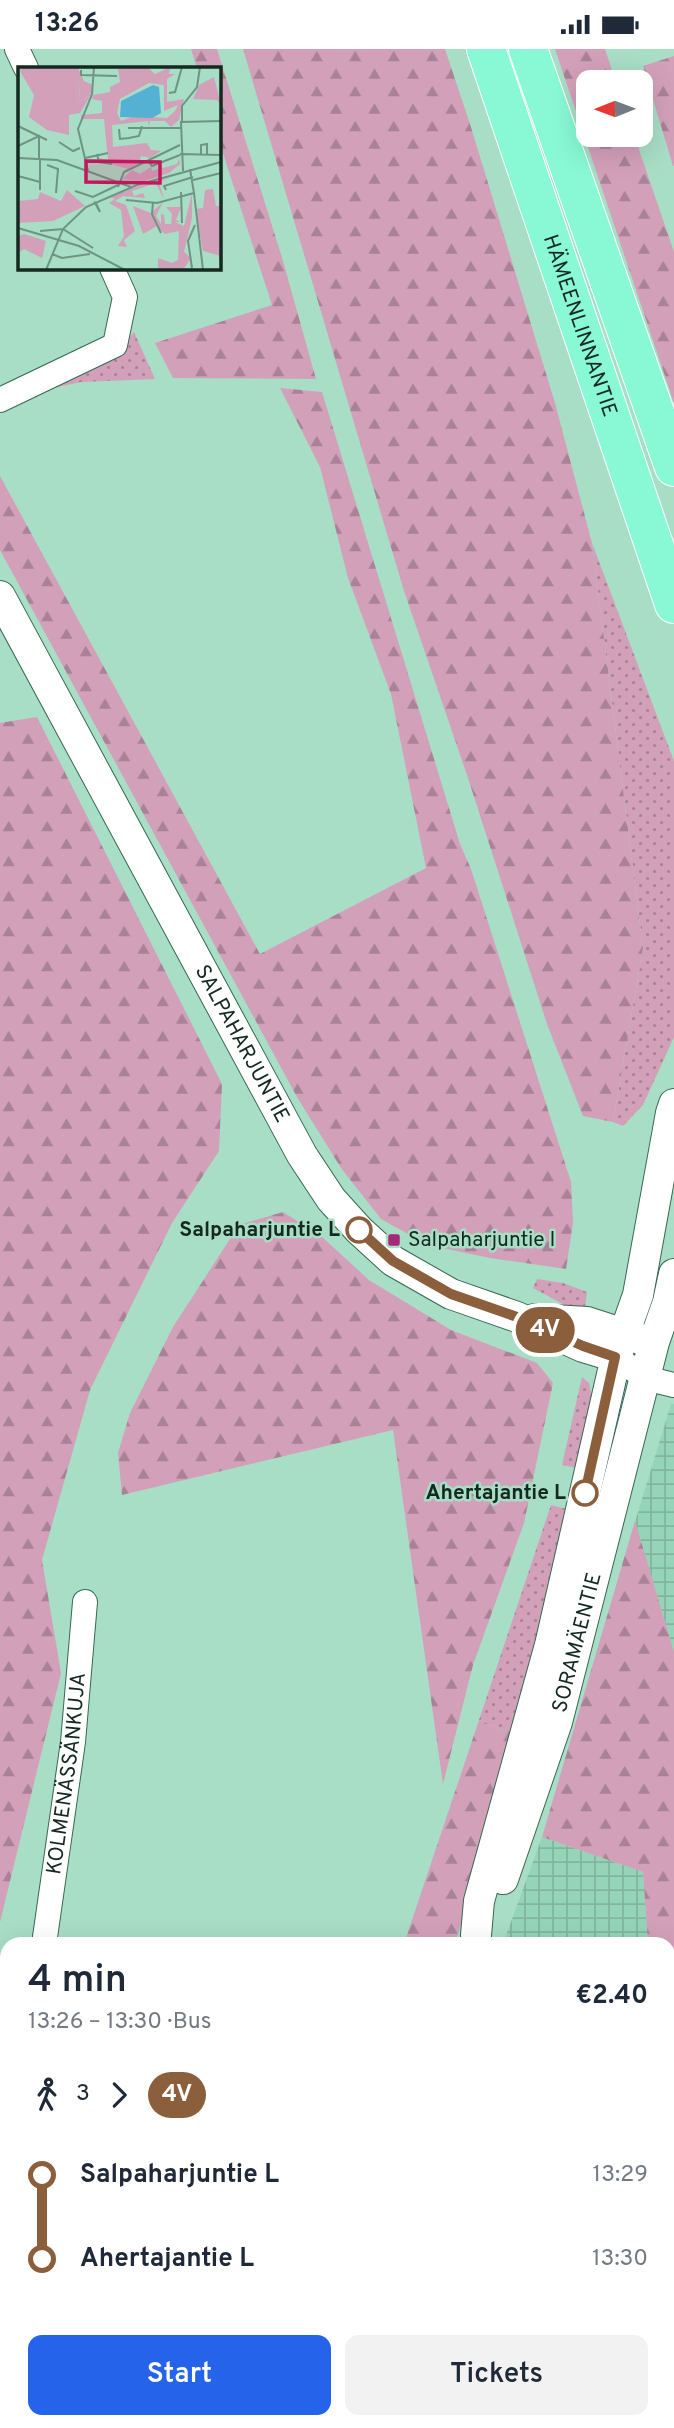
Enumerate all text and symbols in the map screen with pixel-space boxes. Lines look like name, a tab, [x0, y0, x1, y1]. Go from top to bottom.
text: 13:26	[35, 8, 99, 41]
inset map	[18, 67, 220, 269]
north arrow	[576, 70, 653, 147]
map controls	[576, 70, 653, 147]
street label: HÄMEENLINNANTIE	[536, 231, 623, 420]
street label: SALPAHARJUNTIE	[188, 960, 295, 1127]
place label: Salpaharjuntie L	[179, 1217, 340, 1244]
marker: Salpaharjuntie L	[346, 1217, 372, 1243]
place label: Salpaharjuntie I	[408, 1227, 555, 1254]
marker: Salpaharjuntie I	[386, 1232, 402, 1248]
line badge: 4V	[514, 1307, 576, 1353]
text: 4V	[530, 1315, 560, 1345]
place label: Ahertajantie L	[426, 1480, 566, 1507]
marker: Ahertajantie L	[572, 1480, 598, 1506]
street label: SORAMÄENTIE	[546, 1570, 608, 1715]
street label: KOLMENÄSSÄNKUJA	[41, 1671, 92, 1876]
text: 4 min	[28, 1957, 127, 2006]
text: €2.40	[575, 1980, 648, 2013]
text: 13:26 – 13:30 · Bus	[28, 2008, 212, 2037]
icon: walk	[28, 2076, 66, 2114]
icon: forward	[100, 2076, 138, 2114]
text: 3	[76, 2080, 90, 2109]
text: 4V	[162, 2080, 192, 2110]
text: Salpaharjuntie L	[80, 2159, 279, 2192]
text: 13:29	[593, 2161, 648, 2190]
text: Ahertajantie L	[80, 2243, 254, 2276]
text: 13:30	[592, 2245, 648, 2274]
button: Start	[28, 2335, 331, 2415]
button: Tickets	[345, 2335, 648, 2415]

